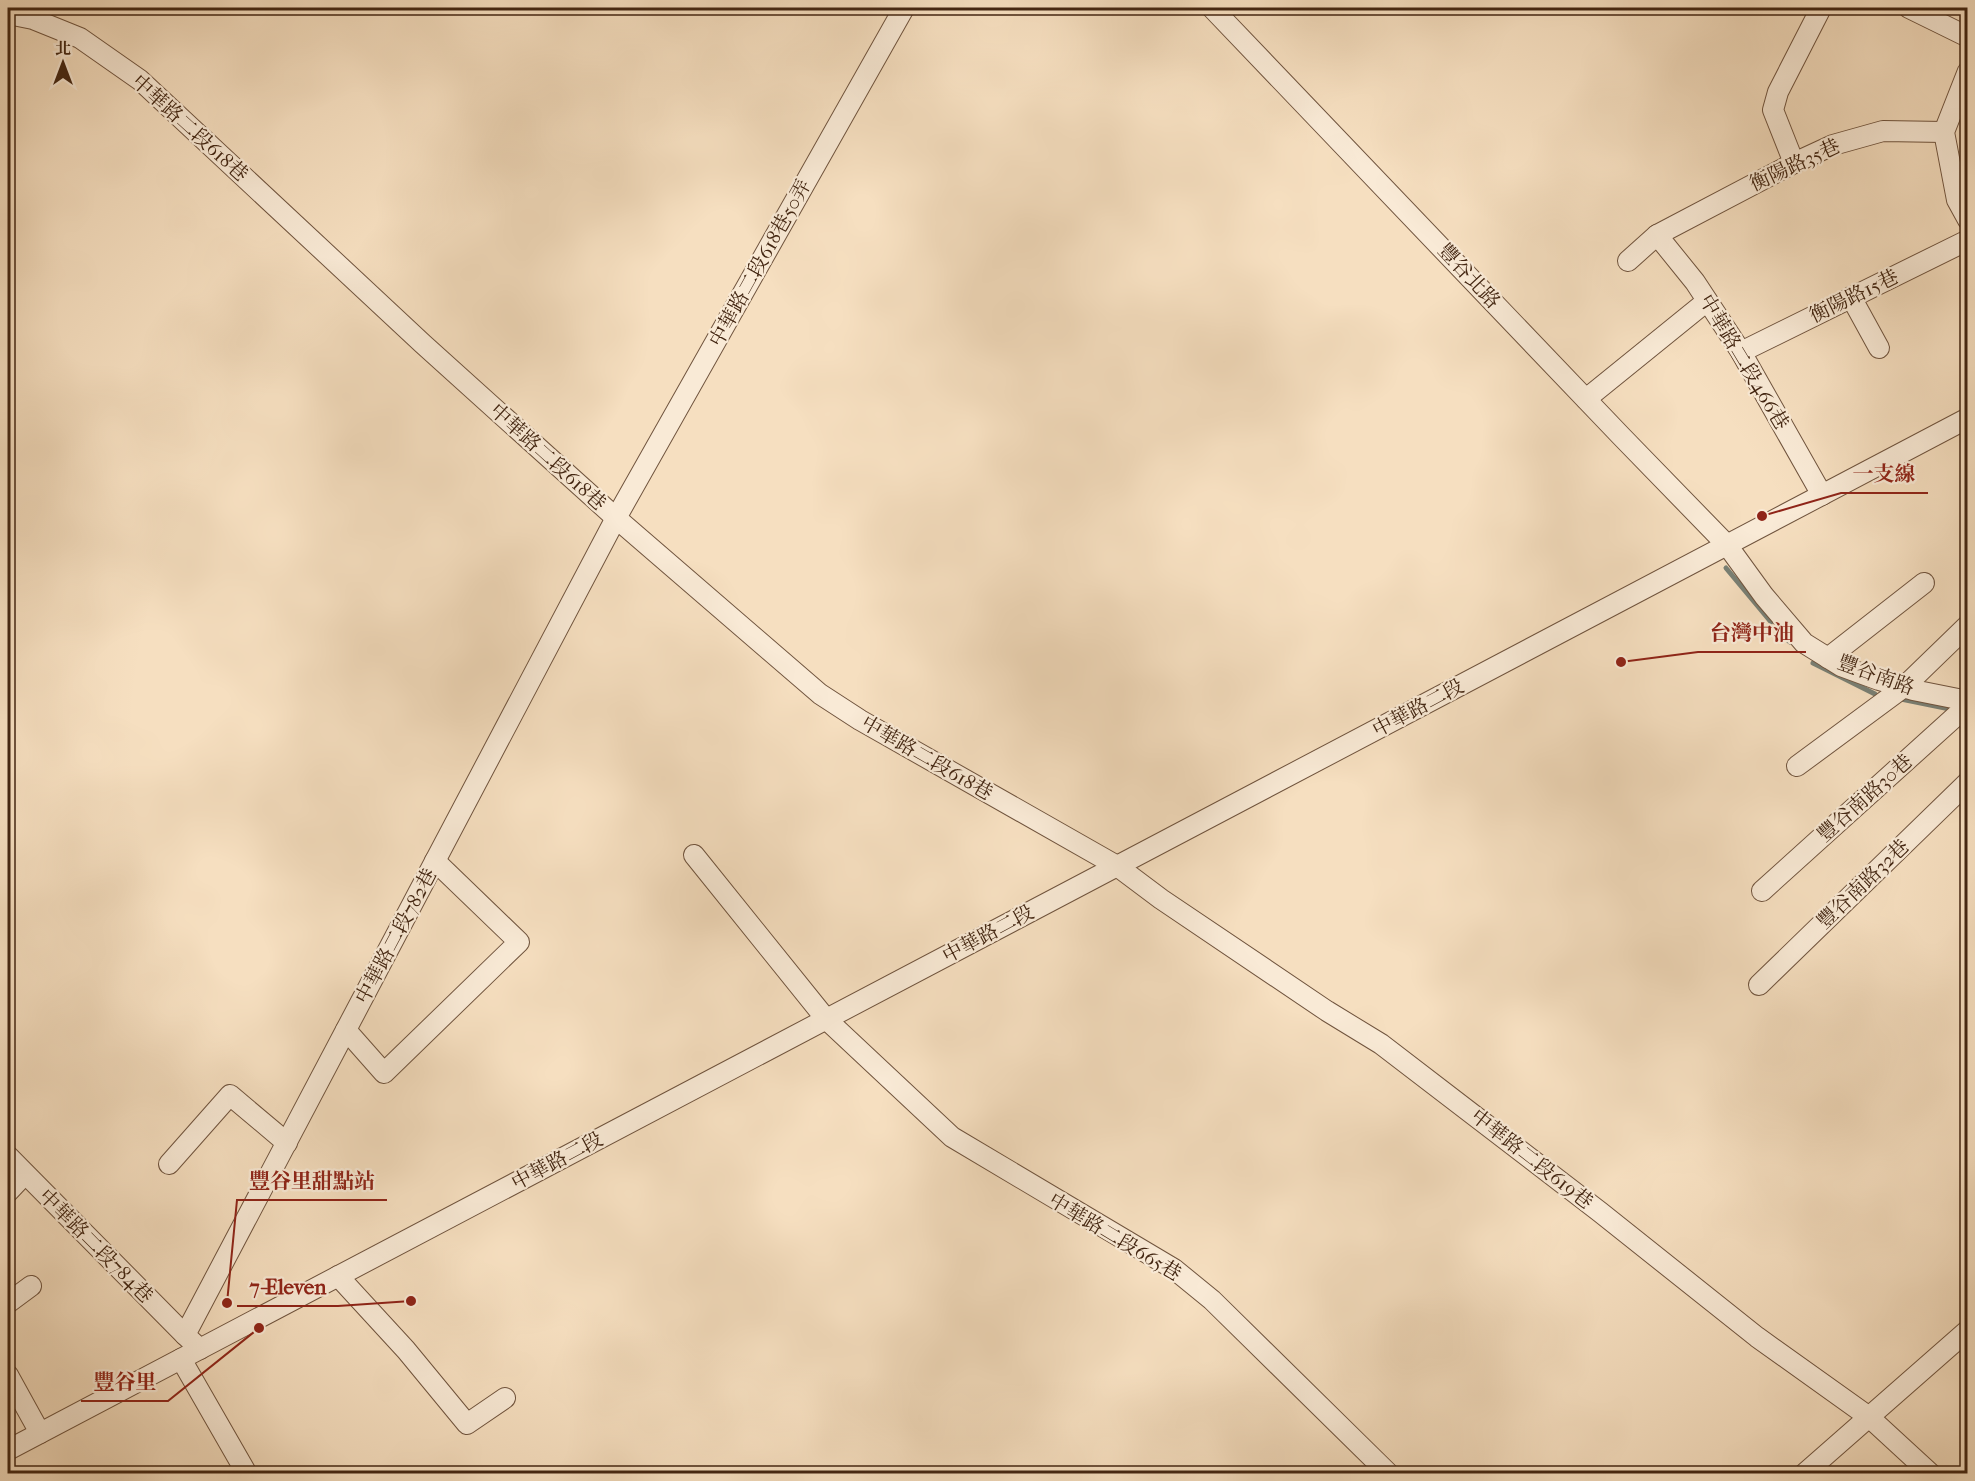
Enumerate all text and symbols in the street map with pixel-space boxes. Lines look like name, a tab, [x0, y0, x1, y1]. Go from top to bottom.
north arrow	[33, 33, 93, 93]
text: 北	[55, 39, 71, 58]
street label: 中華路二段618巷	[127, 70, 253, 186]
street label: 衡陽路35巷	[1746, 134, 1844, 196]
street label: 中華路二段618巷50弄	[704, 175, 816, 351]
street label: 豐谷北路	[1433, 239, 1505, 313]
street label: 衡陽路15巷	[1806, 265, 1902, 327]
street label: 中華路二段466巷	[1695, 290, 1793, 434]
street label: 中華路二段618巷	[485, 399, 611, 515]
callout: 一支線	[1841, 454, 1928, 493]
text: 一支線	[1853, 462, 1916, 486]
callout: 台灣中油	[1698, 613, 1806, 652]
text: 台灣中油	[1710, 621, 1794, 645]
street label: 豐谷南路	[1834, 651, 1918, 699]
street label: 中華路二段	[1368, 674, 1468, 742]
street label: 中華路二段618巷	[857, 711, 997, 805]
street label: 豐谷南路30巷	[1813, 750, 1917, 846]
street label: 豐谷南路32巷	[1812, 835, 1914, 933]
street label: 中華路二段782巷	[351, 864, 441, 1008]
street label: 中華路二段	[938, 900, 1038, 968]
street label: 中華路二段619巷	[1466, 1104, 1598, 1214]
street label: 中華路二段	[507, 1127, 607, 1195]
callout: 豐谷里甜點站	[237, 1161, 387, 1200]
text: 豐谷里甜點站	[249, 1169, 375, 1193]
street label: 中華路二段784巷	[34, 1184, 158, 1308]
street label: 中華路二段665巷	[1045, 1188, 1185, 1286]
callout: 7-Eleven	[237, 1267, 338, 1306]
text: 7-Eleven	[249, 1275, 327, 1299]
callout: 豐谷里	[81, 1362, 168, 1401]
text: 豐谷里	[94, 1370, 157, 1394]

